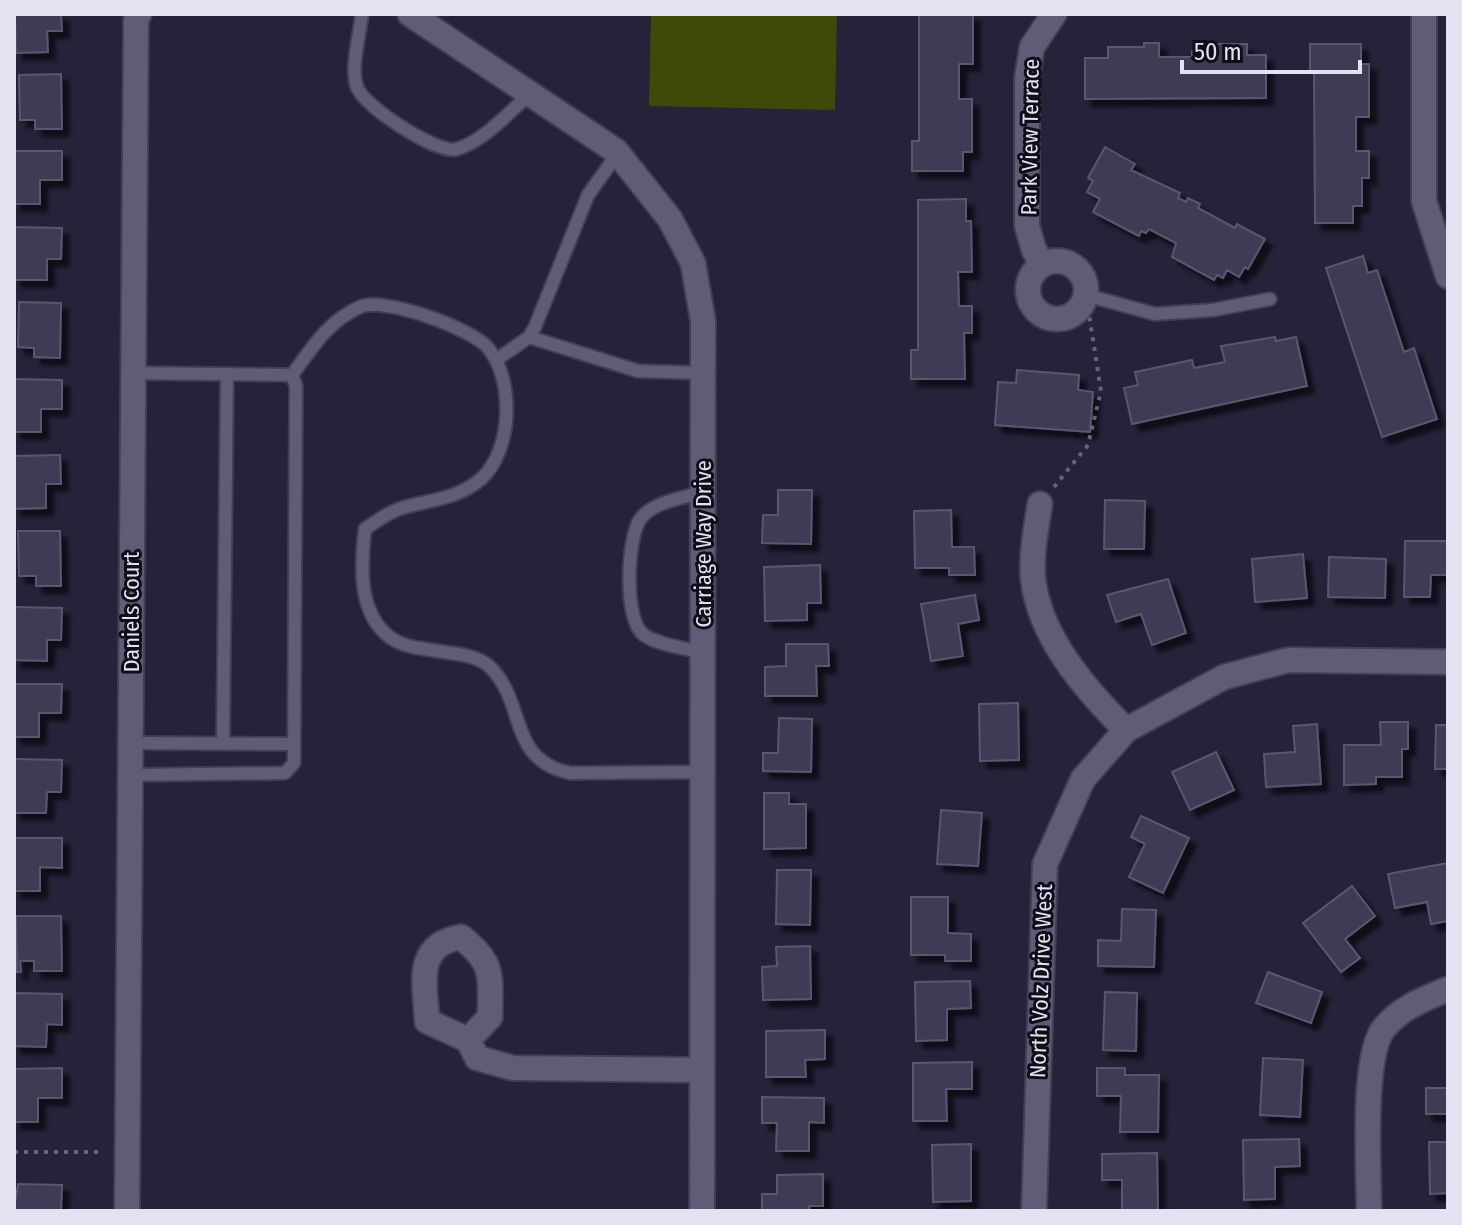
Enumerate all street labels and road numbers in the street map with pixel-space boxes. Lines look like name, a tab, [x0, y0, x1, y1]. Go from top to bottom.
street label: Park View Terrace	[1015, 58, 1045, 216]
street label: Carriage Way Drive	[690, 460, 717, 628]
street label: Daniels Court	[118, 551, 145, 672]
street label: North Volz Drive West	[1024, 883, 1058, 1078]

